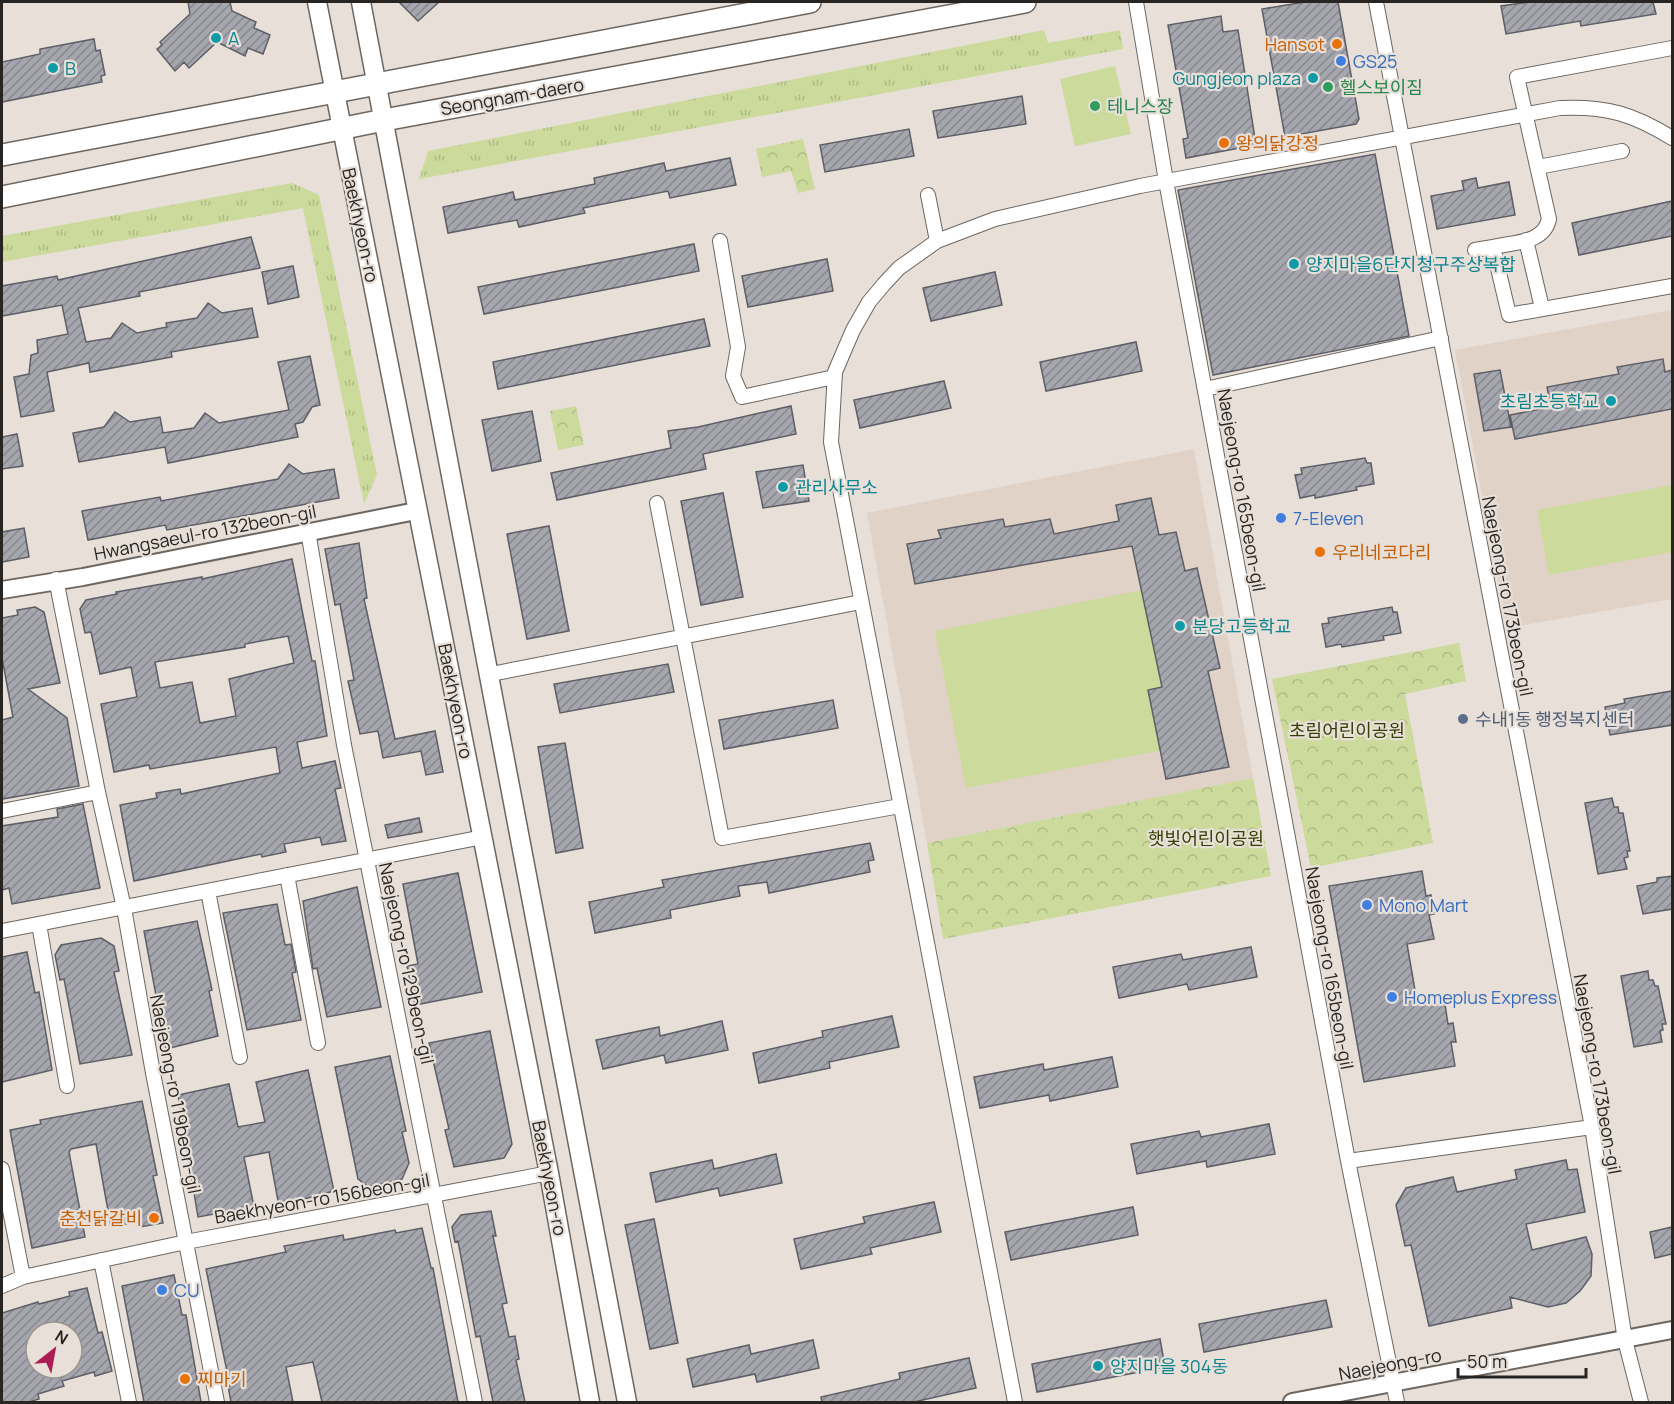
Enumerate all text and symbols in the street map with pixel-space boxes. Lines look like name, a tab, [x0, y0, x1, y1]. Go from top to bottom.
place label: A	[228, 26, 240, 50]
marker: A	[209, 31, 223, 45]
place label: Hansot	[1265, 32, 1325, 56]
marker: Hansot	[1330, 37, 1344, 51]
place label: GS25	[1353, 49, 1397, 73]
marker: GS25	[1334, 54, 1348, 68]
place label: B	[65, 56, 76, 80]
marker: B	[46, 61, 60, 75]
place label: Gungjeon plaza	[1172, 66, 1301, 90]
marker: Gungjeon plaza	[1306, 71, 1320, 85]
street label: Seongnam-daero	[438, 72, 586, 120]
place label: 헬스보이짐	[1340, 75, 1423, 99]
marker: 헬스보이짐	[1321, 80, 1335, 94]
place label: 테니스장	[1107, 94, 1173, 118]
marker: 테니스장	[1088, 99, 1102, 113]
place label: 왕의닭강정	[1236, 131, 1319, 155]
marker: 왕의닭강정	[1217, 136, 1231, 150]
street label: Baekhyeon-ro	[337, 165, 385, 285]
place label: 양지마을6단지청구주상복합	[1306, 252, 1516, 276]
marker: 양지마을6단지청구주상복합	[1287, 257, 1301, 271]
street label: Naejeong-ro 165beon-gil	[1212, 387, 1272, 593]
place label: 초림초등학교	[1500, 389, 1599, 413]
marker: 초림초등학교	[1604, 394, 1618, 408]
place label: 관리사무소	[795, 475, 878, 499]
marker: 관리사무소	[776, 480, 790, 494]
street label: Naejeong-ro 173beon-gil	[1477, 494, 1539, 698]
street label: Hwangsaeul-ro 132beon-gil	[92, 499, 318, 565]
place label: 7-Eleven	[1293, 506, 1364, 530]
marker: 7-Eleven	[1274, 511, 1288, 525]
place label: 우리네코다리	[1332, 540, 1431, 564]
marker: 우리네코다리	[1313, 545, 1327, 559]
place label: 분당고등학교	[1192, 614, 1291, 638]
marker: 분당고등학교	[1173, 619, 1187, 633]
street label: Baekhyeon-ro	[433, 641, 479, 761]
place label: 수내1동 행정복지센터	[1475, 707, 1635, 731]
marker: 수내1동 행정복지센터	[1456, 712, 1470, 726]
park label: 초림어린이공원	[1289, 718, 1405, 742]
park label: 햇빛어린이공원	[1148, 826, 1264, 850]
street label: Naejeong-ro 129beon-gil	[374, 860, 440, 1066]
street label: Naejeong-ro 165beon-gil	[1300, 865, 1360, 1071]
place label: Mono Mart	[1379, 893, 1468, 917]
marker: Mono Mart	[1360, 898, 1374, 912]
street label: Naejeong-ro 173beon-gil	[1569, 972, 1627, 1176]
place label: Homeplus Express	[1404, 985, 1557, 1009]
marker: Homeplus Express	[1385, 990, 1399, 1004]
street label: Naejeong-ro 119beon-gil	[145, 992, 207, 1196]
street label: Baekhyeon-ro	[527, 1118, 573, 1238]
street label: Baekhyeon-ro 156beon-gil	[213, 1167, 431, 1229]
place label: 춘천닭갈비	[59, 1206, 142, 1230]
marker: 춘천닭갈비	[147, 1211, 161, 1225]
place label: CU	[174, 1278, 200, 1302]
marker: CU	[155, 1283, 169, 1297]
north arrow	[24, 1320, 84, 1380]
text: N	[51, 1325, 72, 1350]
scale bar	[1458, 1341, 1586, 1379]
street label: Naejeong-ro	[1336, 1342, 1444, 1386]
text: 50 m	[1467, 1349, 1507, 1373]
place label: 양지마을 304동	[1110, 1354, 1228, 1378]
marker: 양지마을 304동	[1091, 1359, 1105, 1373]
place label: 찌마기	[197, 1367, 247, 1391]
marker: 찌마기	[178, 1372, 192, 1386]

